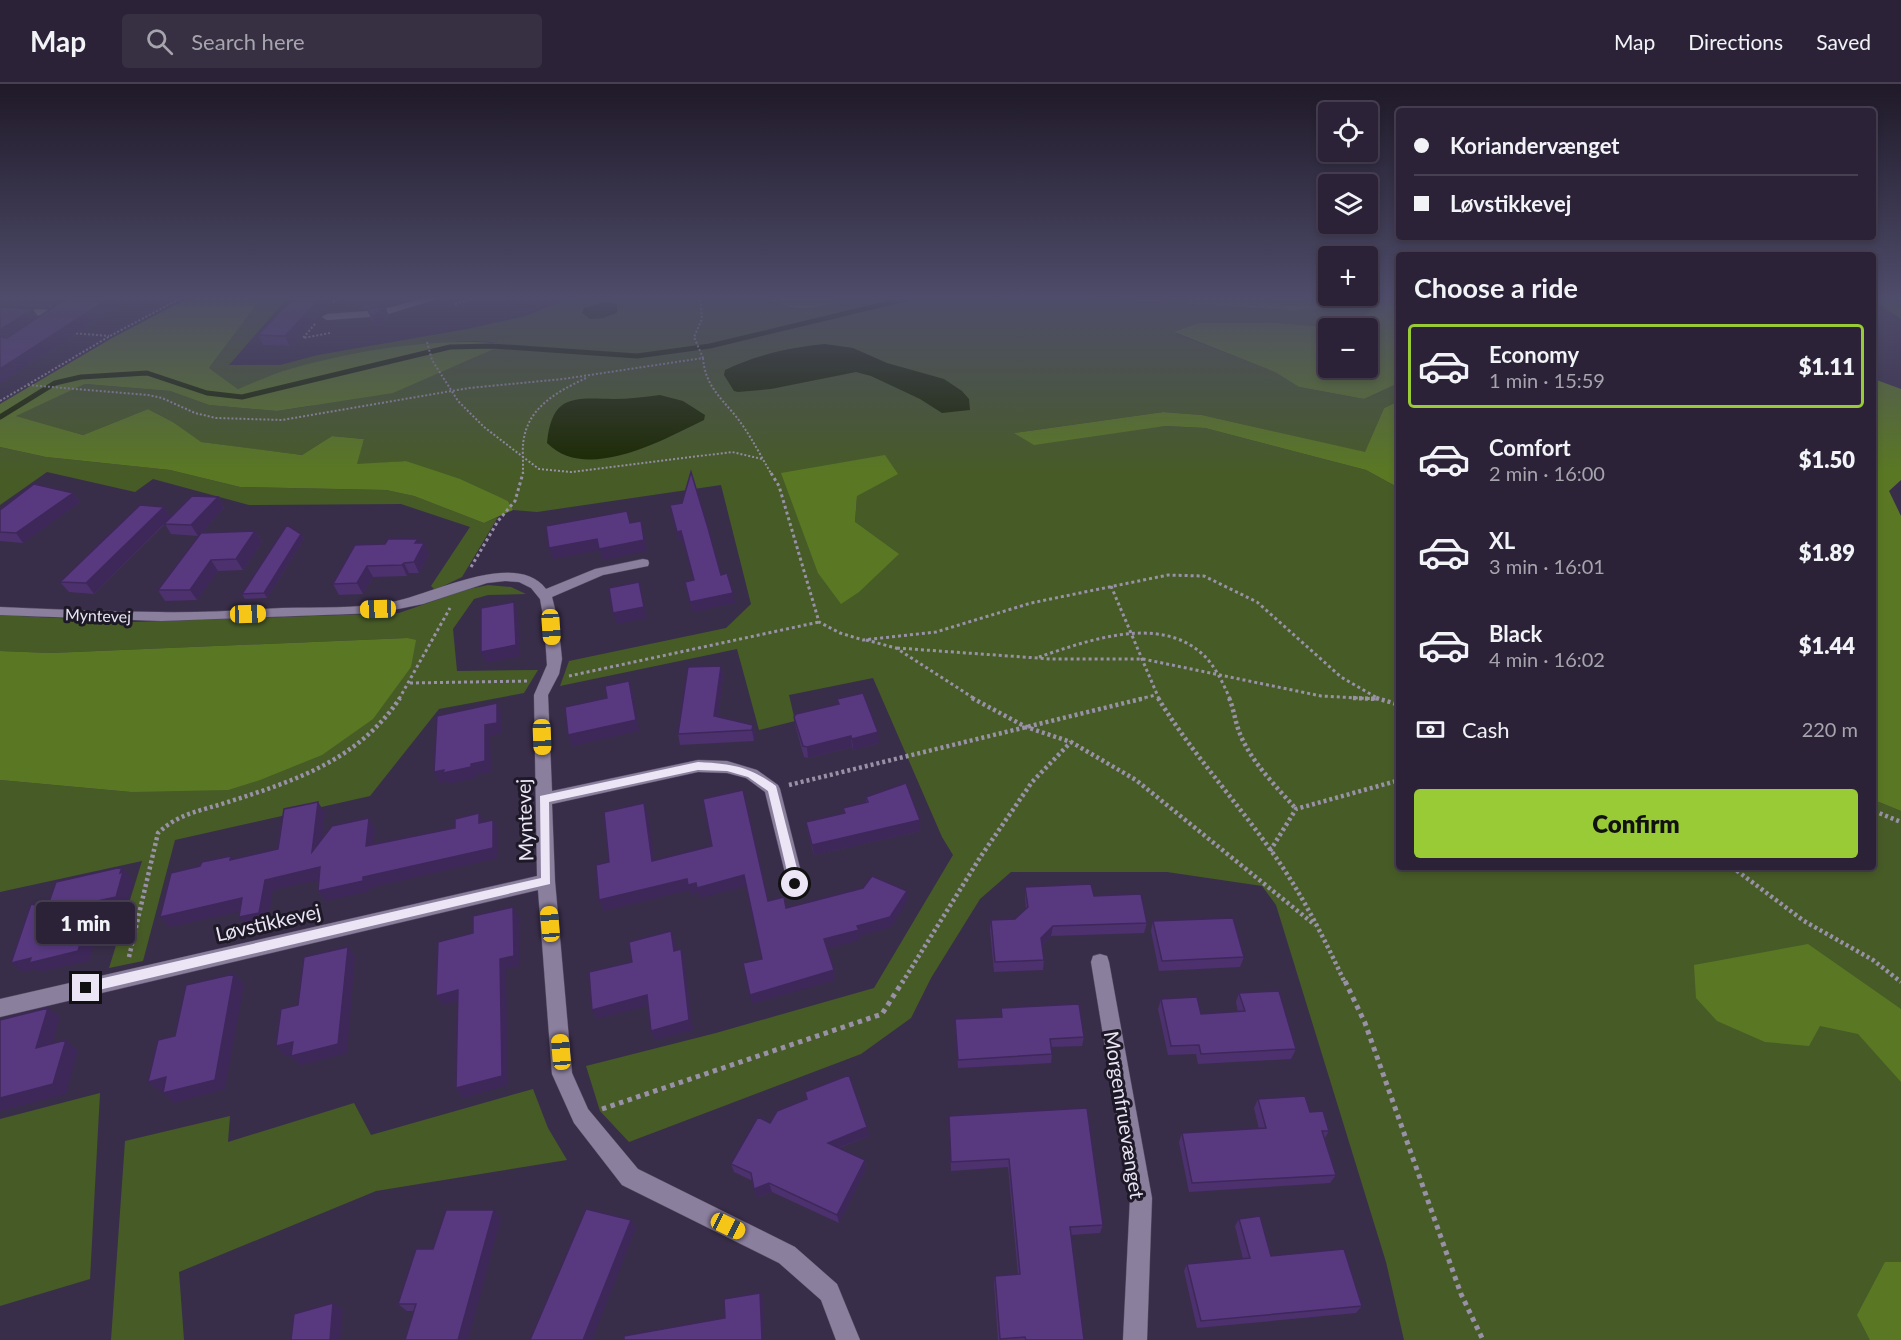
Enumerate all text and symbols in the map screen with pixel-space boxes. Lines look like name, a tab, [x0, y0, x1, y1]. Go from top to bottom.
search box	[122, 14, 542, 68]
text: Map	[30, 24, 86, 58]
icon: search	[143, 25, 176, 58]
text: Search here	[191, 28, 305, 55]
text: Map	[1614, 29, 1655, 54]
text: Directions	[1688, 29, 1783, 54]
text: Saved	[1816, 29, 1871, 54]
map controls	[1318, 102, 1378, 378]
button: locate	[1318, 102, 1378, 162]
text: Koriandervænget	[1450, 132, 1620, 159]
button: layers	[1318, 174, 1378, 234]
text: Løvstikkevej	[1450, 190, 1571, 217]
button: +	[1318, 246, 1378, 306]
text: Choose a ride	[1414, 271, 1578, 304]
button: −	[1318, 318, 1378, 378]
icon: car	[1417, 339, 1471, 393]
text: Economy	[1489, 341, 1579, 368]
text: $1.11	[1799, 353, 1855, 380]
text: 1 min · 15:59	[1489, 368, 1605, 392]
icon: car	[1417, 432, 1471, 486]
text: Comfort	[1489, 434, 1571, 461]
text: $1.50	[1799, 446, 1855, 473]
text: 2 min · 16:00	[1489, 461, 1605, 485]
icon: car	[1417, 525, 1471, 579]
text: XL	[1489, 527, 1515, 554]
text: $1.89	[1799, 539, 1855, 566]
text: 3 min · 16:01	[1489, 554, 1605, 578]
car	[360, 599, 396, 619]
street label: Myntevej	[65, 604, 131, 626]
car	[230, 604, 266, 624]
car	[541, 608, 561, 646]
icon: car	[1417, 618, 1471, 672]
text: Black	[1489, 620, 1542, 647]
text: $1.44	[1799, 632, 1855, 659]
text: 4 min · 16:02	[1489, 647, 1605, 671]
icon: cash	[1414, 713, 1447, 746]
text: Cash	[1462, 716, 1509, 743]
text: 220 m	[1802, 717, 1858, 741]
car	[532, 719, 552, 755]
street label: Myntevej	[511, 778, 537, 862]
button: Confirm	[1414, 789, 1858, 858]
route start	[781, 870, 808, 897]
street label: Løvstikkevej	[213, 898, 323, 946]
callout: 1 min	[36, 901, 136, 943]
car	[539, 905, 561, 943]
text: 1 min	[61, 911, 110, 935]
route end	[72, 974, 99, 1001]
street label: Morgenfruevænget	[1100, 1029, 1150, 1201]
car	[550, 1033, 572, 1071]
car	[708, 1210, 748, 1242]

